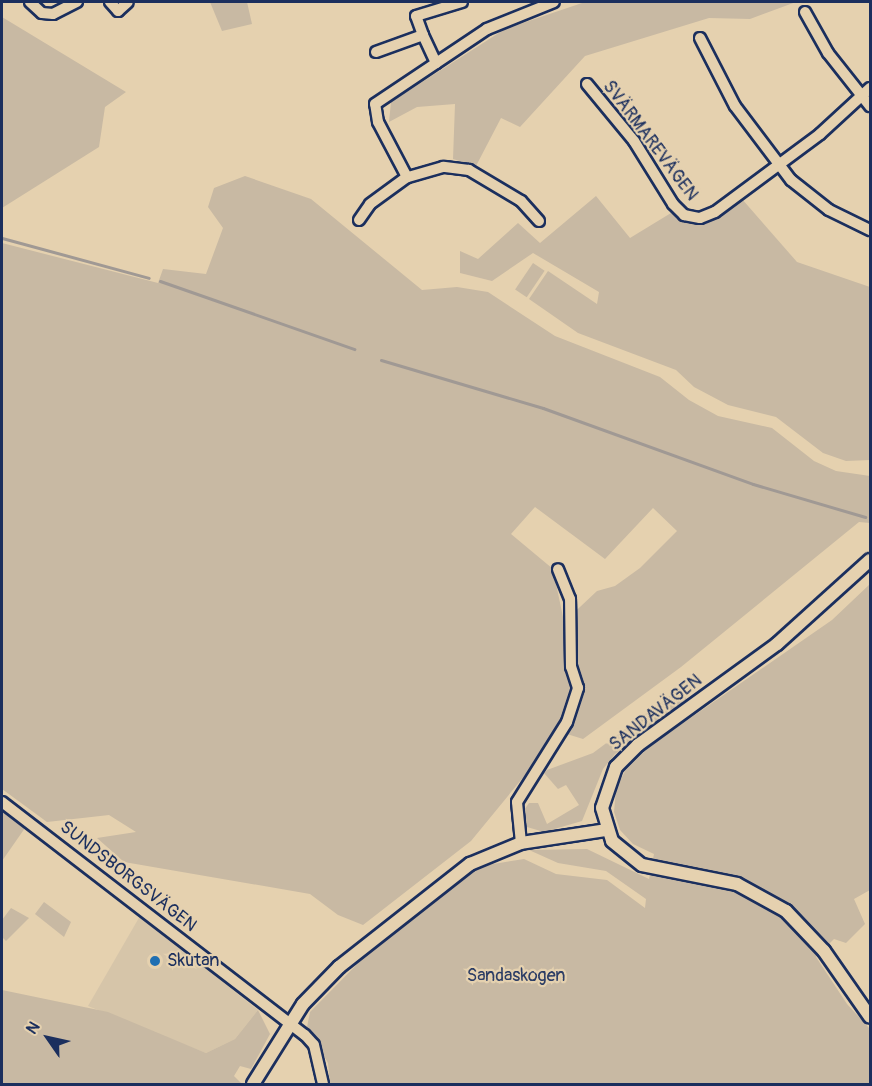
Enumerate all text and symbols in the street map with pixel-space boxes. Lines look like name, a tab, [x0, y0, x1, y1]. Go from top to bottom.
street label: SVÄRMAREVÄGEN	[598, 77, 702, 205]
street label: SANDAVÄGEN	[605, 670, 707, 756]
street label: SUNDSBORGSVÄGEN	[55, 817, 201, 937]
place label: Skutan	[167, 950, 219, 972]
marker: Skutan	[148, 954, 162, 968]
park label: Sandaskogen	[467, 965, 565, 987]
north arrow	[18, 1008, 78, 1068]
text: N	[22, 1018, 44, 1038]

